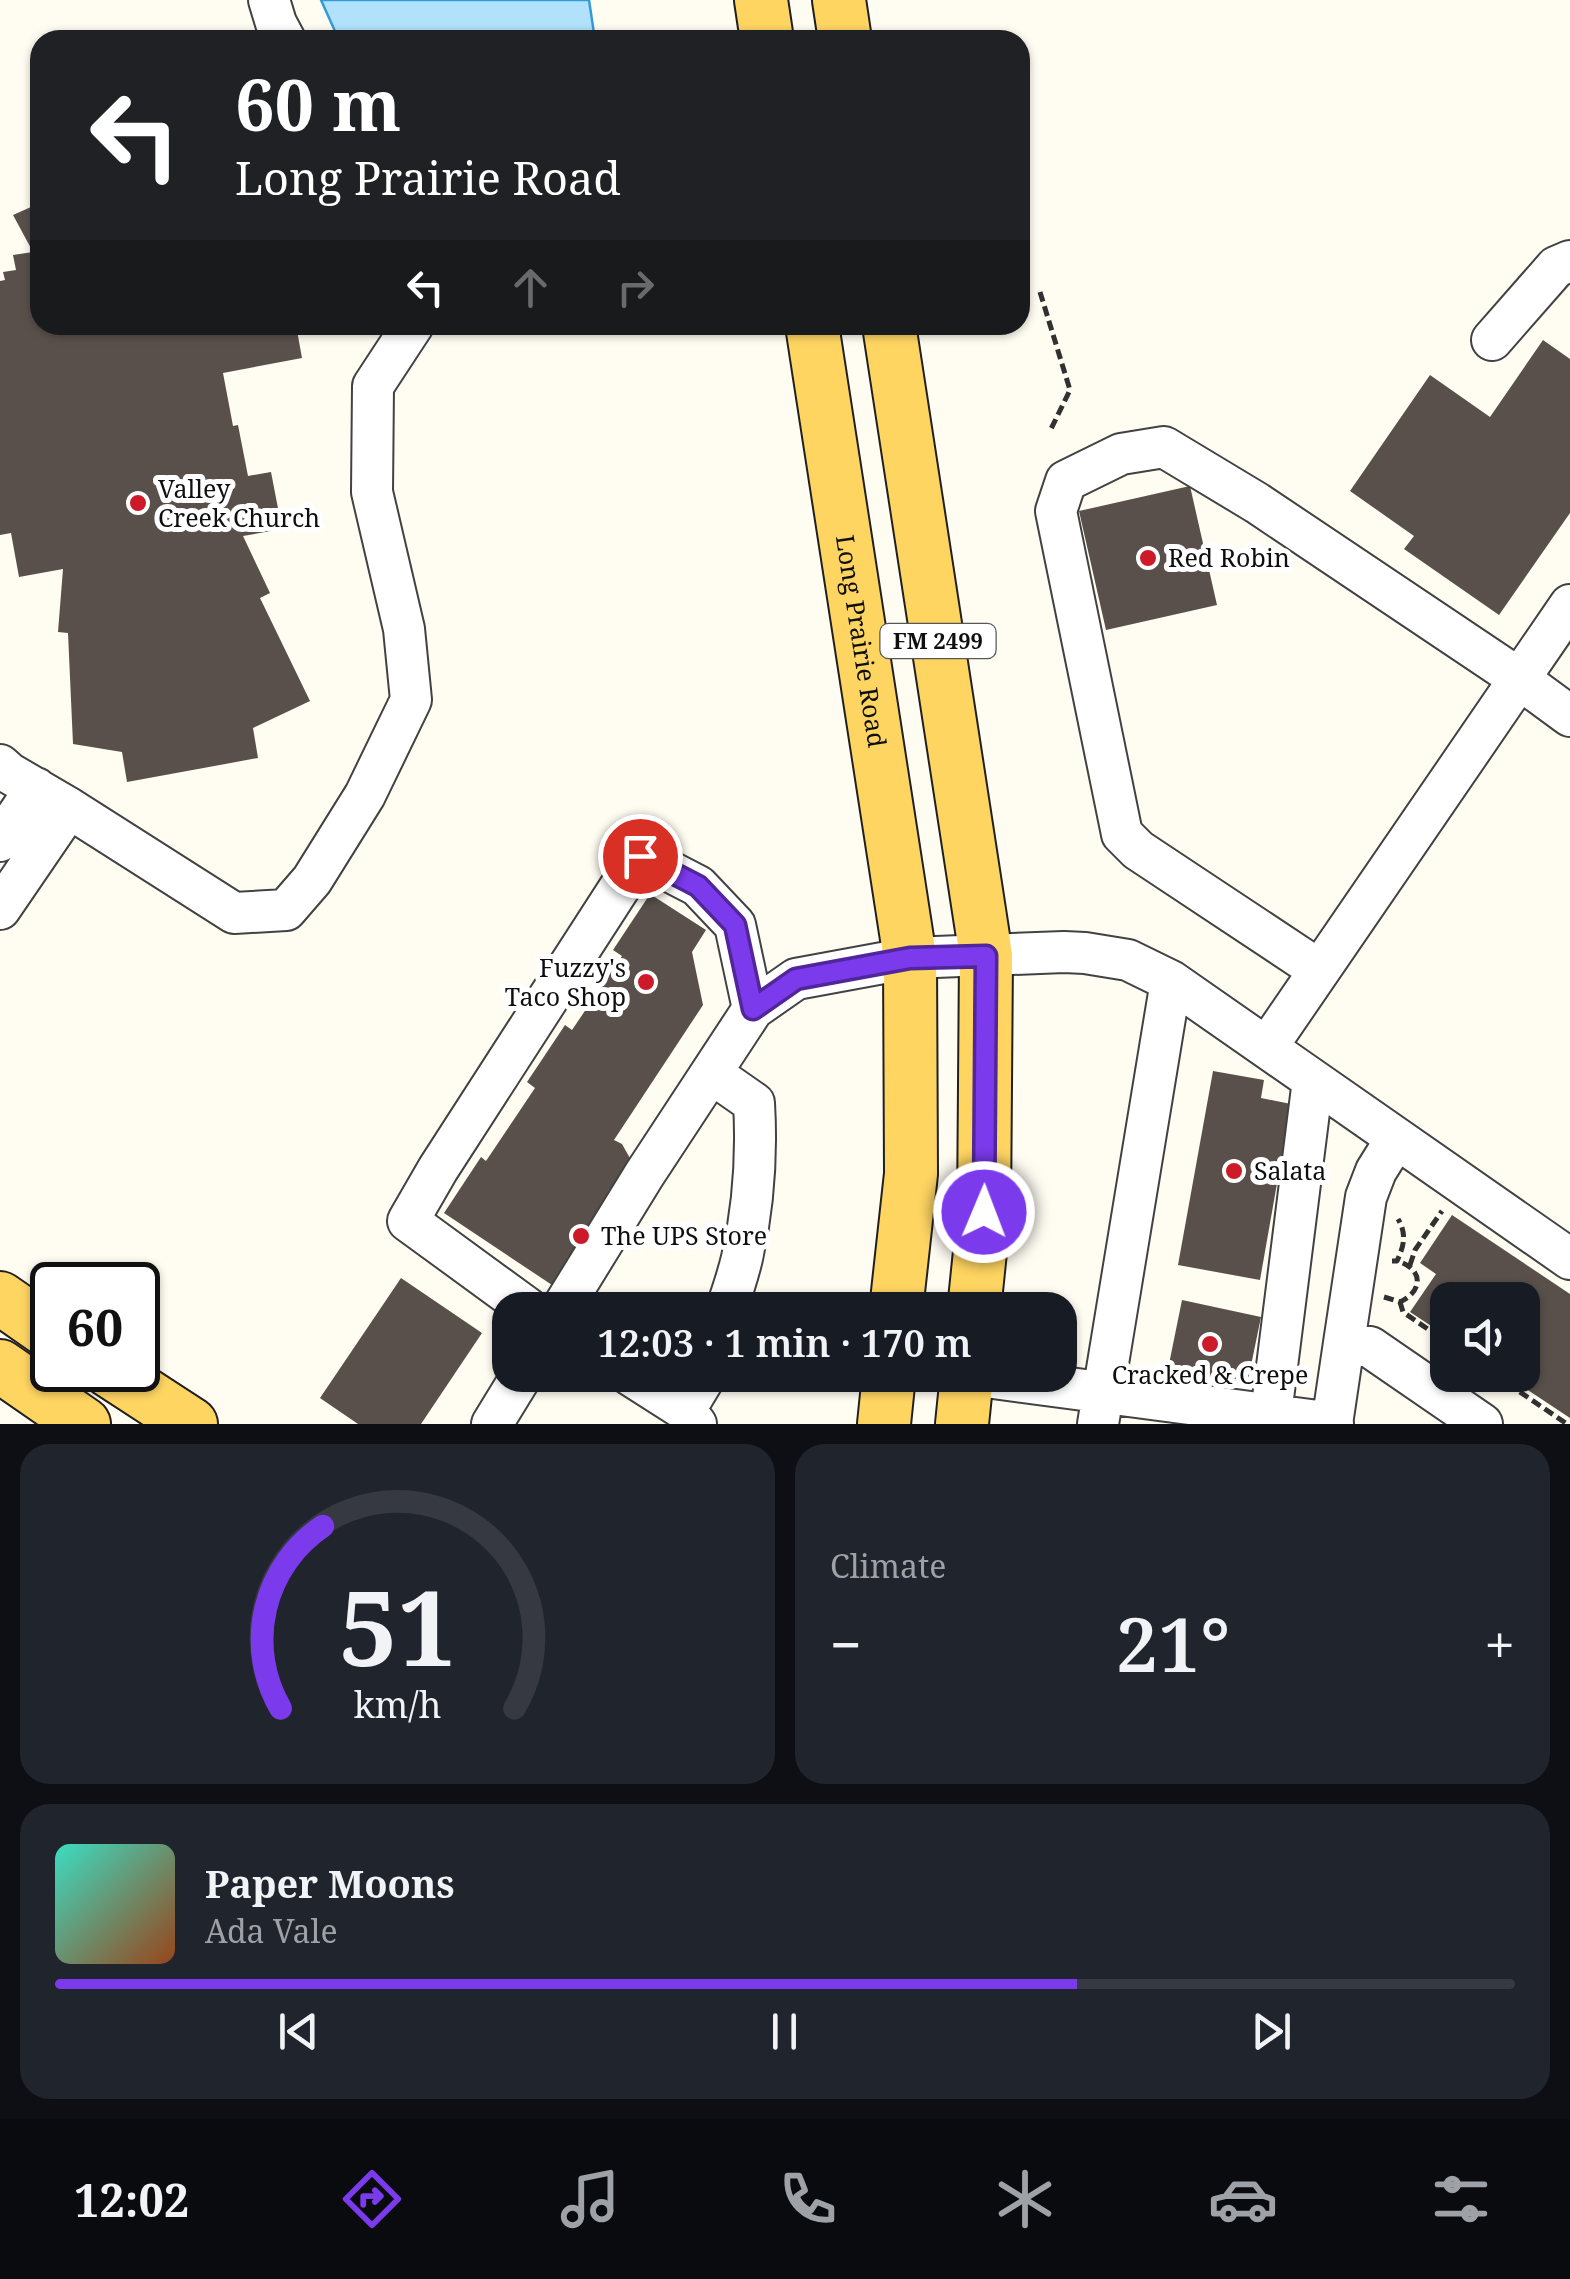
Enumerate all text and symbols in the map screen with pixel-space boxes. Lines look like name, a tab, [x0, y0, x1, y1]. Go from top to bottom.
text: 60 m	[235, 56, 401, 152]
icon: left	[70, 70, 200, 200]
text: Long Prairie Road	[235, 147, 621, 208]
icon: left	[398, 260, 453, 315]
icon: ahead	[503, 260, 558, 315]
icon: right	[608, 260, 663, 315]
place label: Valley Creek Church	[158, 471, 320, 534]
marker: Valley Creek Church	[127, 492, 149, 514]
street label: Long Prairie Road	[829, 532, 895, 750]
place label: Red Robin	[1168, 540, 1290, 574]
marker: Red Robin	[1137, 547, 1159, 569]
road number: FM 2499	[880, 624, 996, 658]
pin	[598, 814, 683, 899]
icon: arrive	[613, 829, 668, 884]
place label: Fuzzy's Taco Shop	[505, 950, 626, 1013]
marker: Fuzzy's Taco Shop	[635, 971, 657, 993]
place label: Salata	[1254, 1153, 1326, 1187]
position arrow	[932, 1160, 1036, 1264]
marker: Salata	[1223, 1160, 1245, 1182]
place label: The UPS Store	[601, 1218, 767, 1252]
marker: The UPS Store	[570, 1225, 592, 1247]
speed limit sign: 60	[30, 1262, 160, 1392]
map controls	[1430, 1282, 1540, 1392]
button: sound	[1430, 1282, 1540, 1392]
text: 12:03 · 1 min · 170 m	[597, 1316, 972, 1368]
marker: Cracked & Crepe	[1199, 1333, 1221, 1355]
place label: Cracked & Crepe	[1112, 1357, 1308, 1391]
text: Climate	[830, 1544, 946, 1587]
text: 51	[339, 1555, 456, 1696]
text: 21°	[1116, 1592, 1230, 1694]
text: −	[830, 1606, 862, 1681]
text: +	[1484, 1606, 1515, 1681]
text: km/h	[354, 1680, 441, 1728]
text: Paper Moons	[205, 1857, 455, 1909]
text: Ada Vale	[205, 1909, 338, 1952]
icon: previous	[271, 2004, 326, 2059]
icon: pause	[757, 2004, 812, 2059]
icon: next	[1244, 2004, 1299, 2059]
icon: directions	[337, 2164, 407, 2234]
icon: music	[555, 2164, 625, 2234]
icon: phone	[773, 2164, 843, 2234]
icon: climate	[990, 2164, 1060, 2234]
icon: car	[1208, 2164, 1278, 2234]
icon: filters	[1426, 2164, 1496, 2234]
text: 12:02	[74, 2169, 189, 2230]

